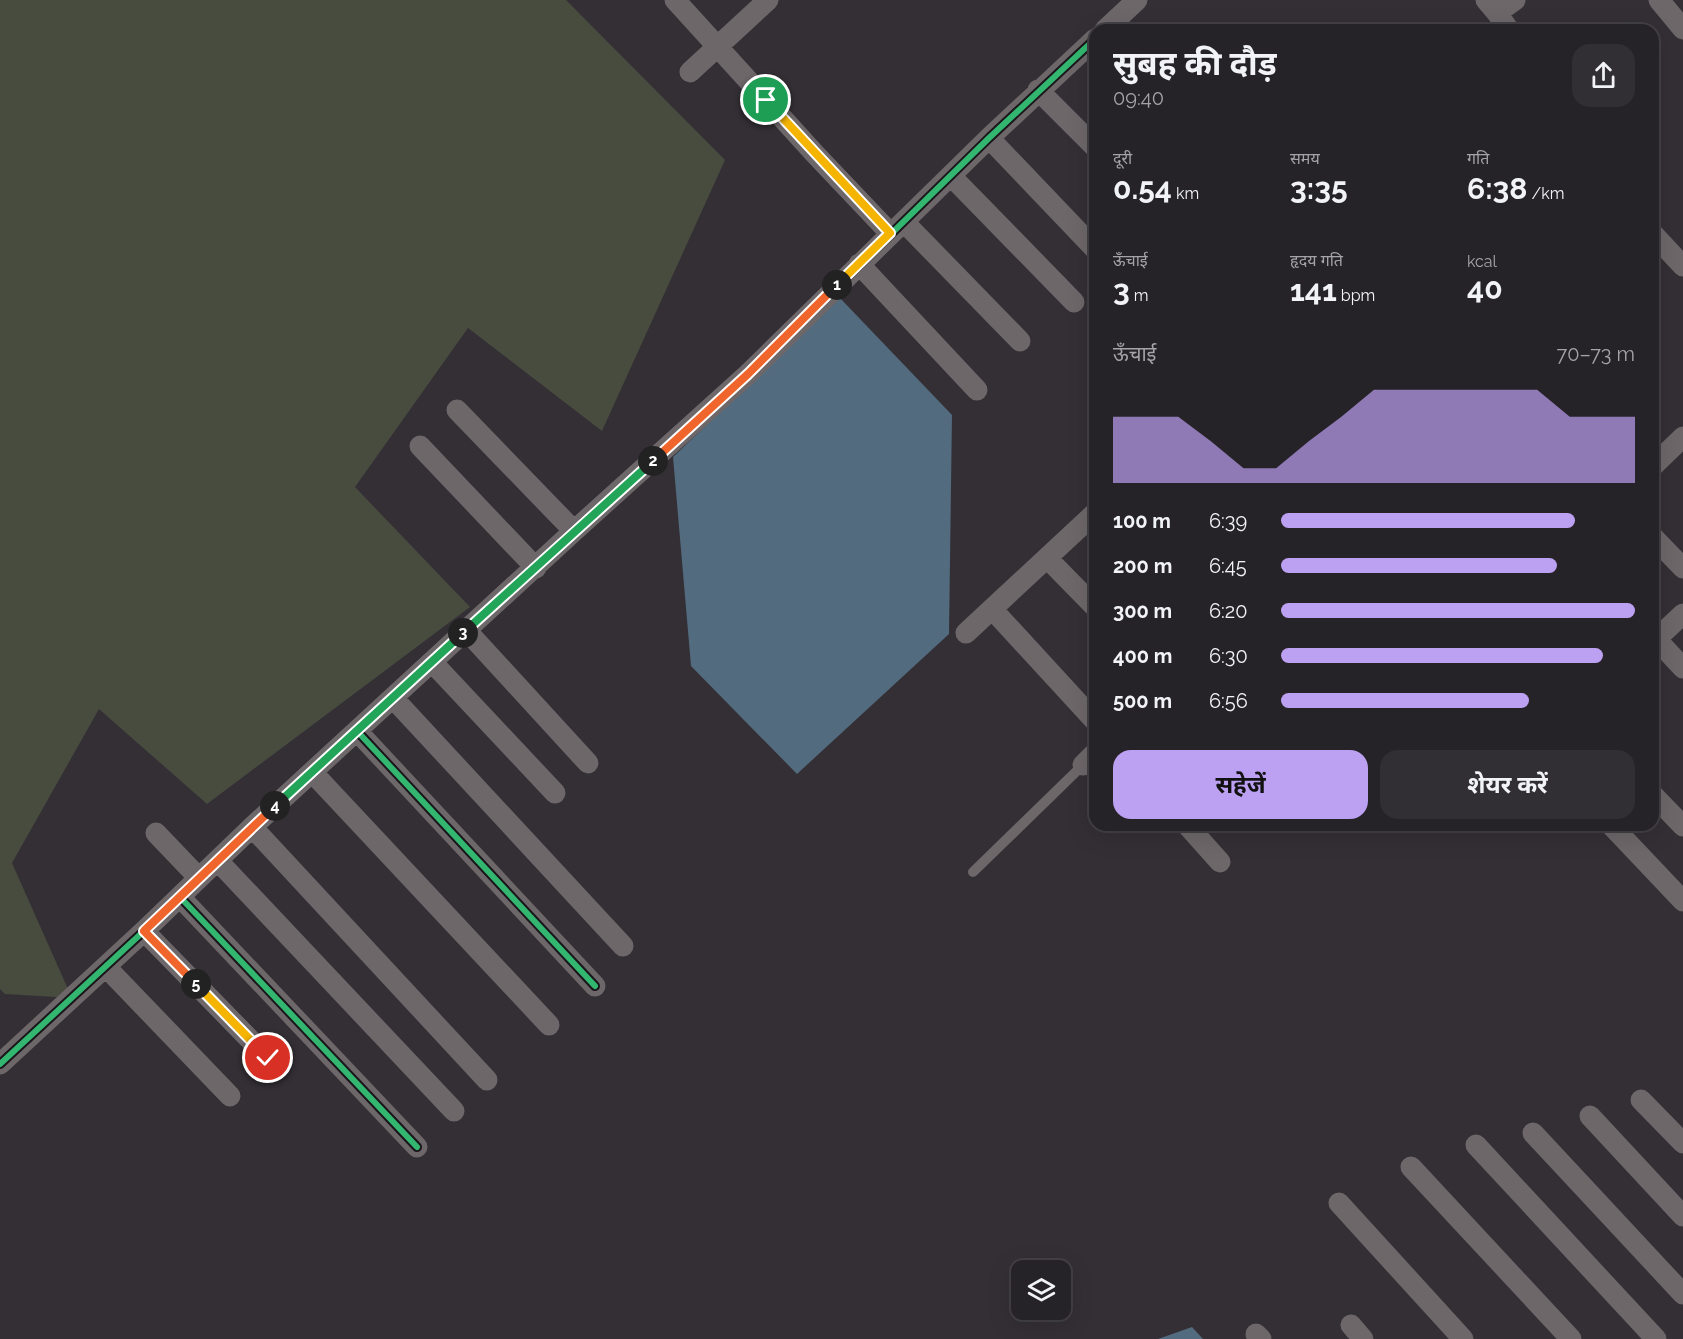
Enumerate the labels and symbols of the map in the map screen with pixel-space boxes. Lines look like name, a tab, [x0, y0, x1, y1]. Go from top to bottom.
pin	[740, 74, 791, 125]
pin: 1	[822, 270, 852, 300]
pin: 2	[638, 446, 668, 476]
pin: 3	[448, 618, 478, 648]
pin: 4	[260, 791, 290, 821]
pin: 5	[181, 969, 211, 999]
pin	[242, 1032, 293, 1083]

